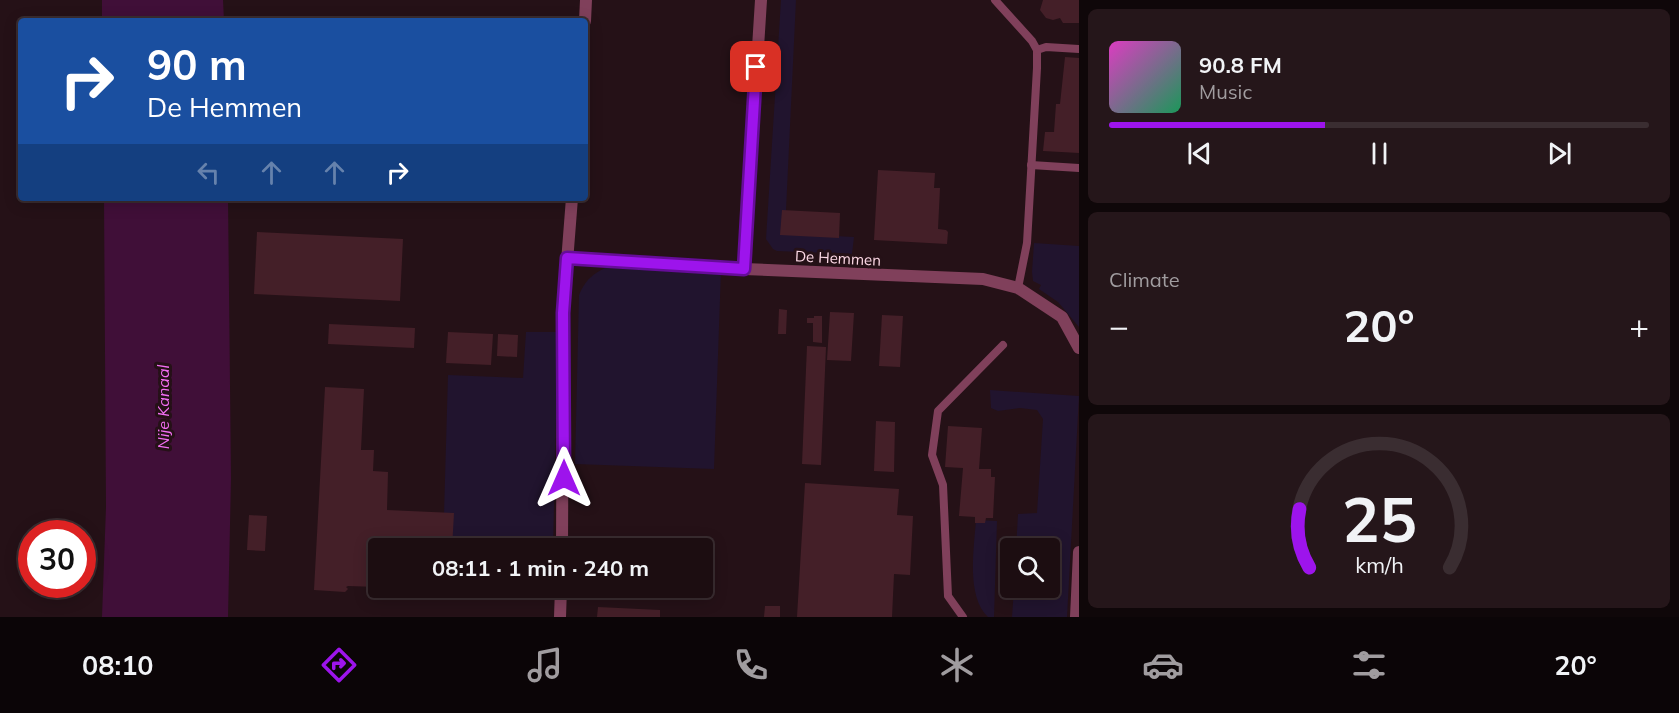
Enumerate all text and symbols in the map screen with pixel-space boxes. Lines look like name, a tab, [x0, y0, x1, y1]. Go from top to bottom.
text: 90 m	[147, 38, 247, 91]
pin	[730, 41, 781, 92]
icon: right	[48, 42, 126, 120]
icon: arrive	[739, 50, 772, 83]
text: 90.8 FM	[1199, 51, 1282, 79]
text: Music	[1199, 79, 1252, 104]
text: De Hemmen	[147, 90, 302, 124]
icon: previous	[1183, 137, 1216, 170]
icon: pause	[1363, 137, 1396, 170]
icon: next	[1543, 137, 1576, 170]
icon: left	[192, 156, 225, 189]
icon: ahead	[255, 156, 288, 189]
icon: ahead	[318, 156, 351, 189]
icon: right	[381, 156, 414, 189]
street label: De Hemmen	[794, 246, 882, 270]
text: Climate	[1109, 267, 1180, 292]
text: 20°	[1343, 297, 1415, 353]
text: −	[1109, 305, 1129, 346]
text: +	[1629, 305, 1649, 346]
water label: Nije Kanaal	[153, 365, 173, 449]
position arrow	[532, 446, 596, 510]
text: 25	[1342, 479, 1416, 558]
speed limit sign: 30	[18, 520, 96, 598]
map controls	[1000, 538, 1060, 598]
button: search	[1000, 538, 1060, 598]
text: km/h	[1355, 552, 1403, 579]
text: 08:11 · 1 min · 240 m	[432, 554, 649, 582]
icon: directions	[318, 644, 360, 686]
icon: music	[524, 644, 566, 686]
icon: phone	[730, 644, 772, 686]
icon: climate	[936, 644, 978, 686]
icon: car	[1142, 644, 1184, 686]
icon: filters	[1348, 644, 1390, 686]
text: 08:10	[82, 648, 154, 682]
text: 20°	[1554, 648, 1597, 682]

